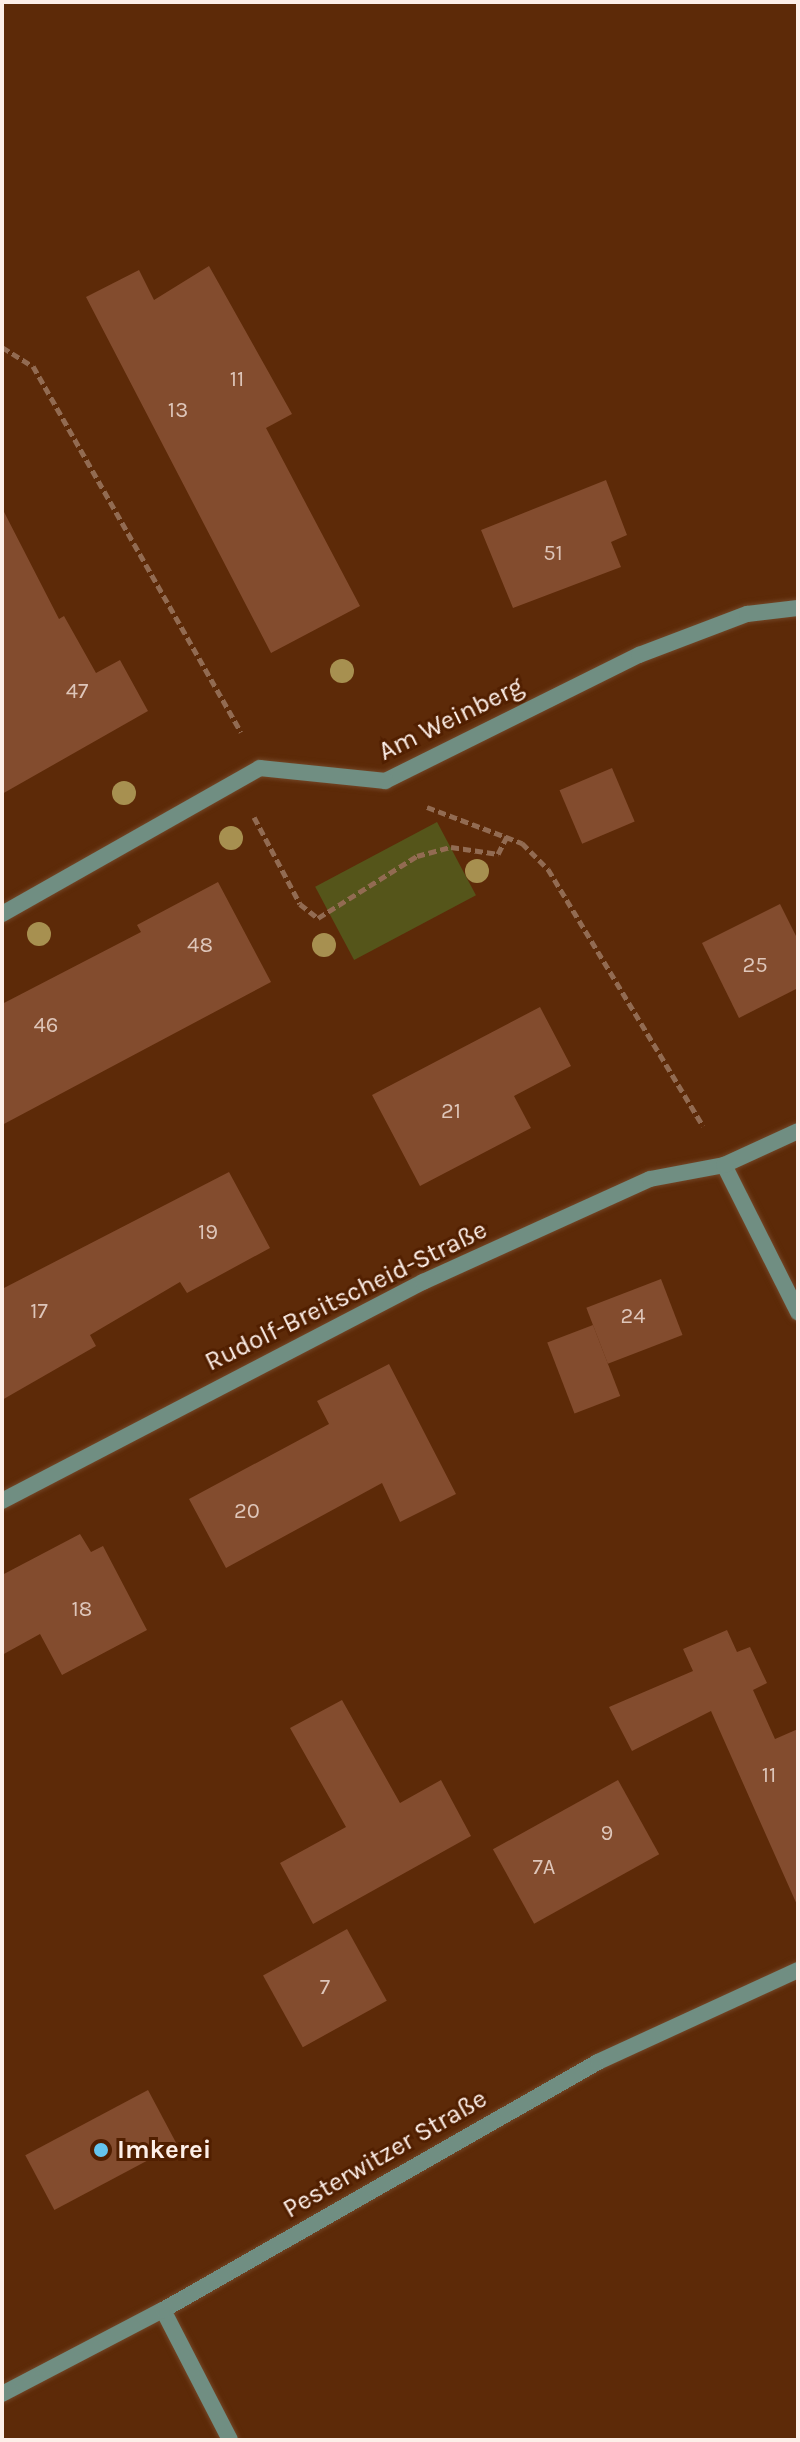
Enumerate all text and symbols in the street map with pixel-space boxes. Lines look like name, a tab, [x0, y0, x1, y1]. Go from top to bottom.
house number: 11	[230, 367, 244, 393]
house number: 13	[168, 398, 188, 424]
house number: 51	[543, 541, 563, 567]
street label: Am Weinberg	[374, 671, 528, 767]
house number: 47	[66, 679, 88, 705]
house number: 48	[187, 933, 213, 959]
house number: 25	[742, 953, 768, 979]
house number: 46	[34, 1013, 58, 1039]
house number: 21	[441, 1099, 461, 1125]
street label: Rudolf-Breitscheid-Straße	[200, 1214, 492, 1378]
house number: 19	[198, 1220, 218, 1246]
house number: 17	[30, 1299, 48, 1325]
house number: 24	[620, 1304, 646, 1330]
house number: 20	[234, 1499, 260, 1525]
house number: 18	[72, 1597, 92, 1623]
house number: 11	[762, 1763, 776, 1789]
house number: 9	[601, 1821, 613, 1847]
house number: 7A	[533, 1855, 555, 1881]
house number: 7	[320, 1975, 330, 2001]
street label: Pesterwitzer Straße	[278, 2083, 492, 2225]
place label: Imkerei	[117, 2134, 211, 2166]
marker: Imkerei	[92, 2141, 110, 2159]

